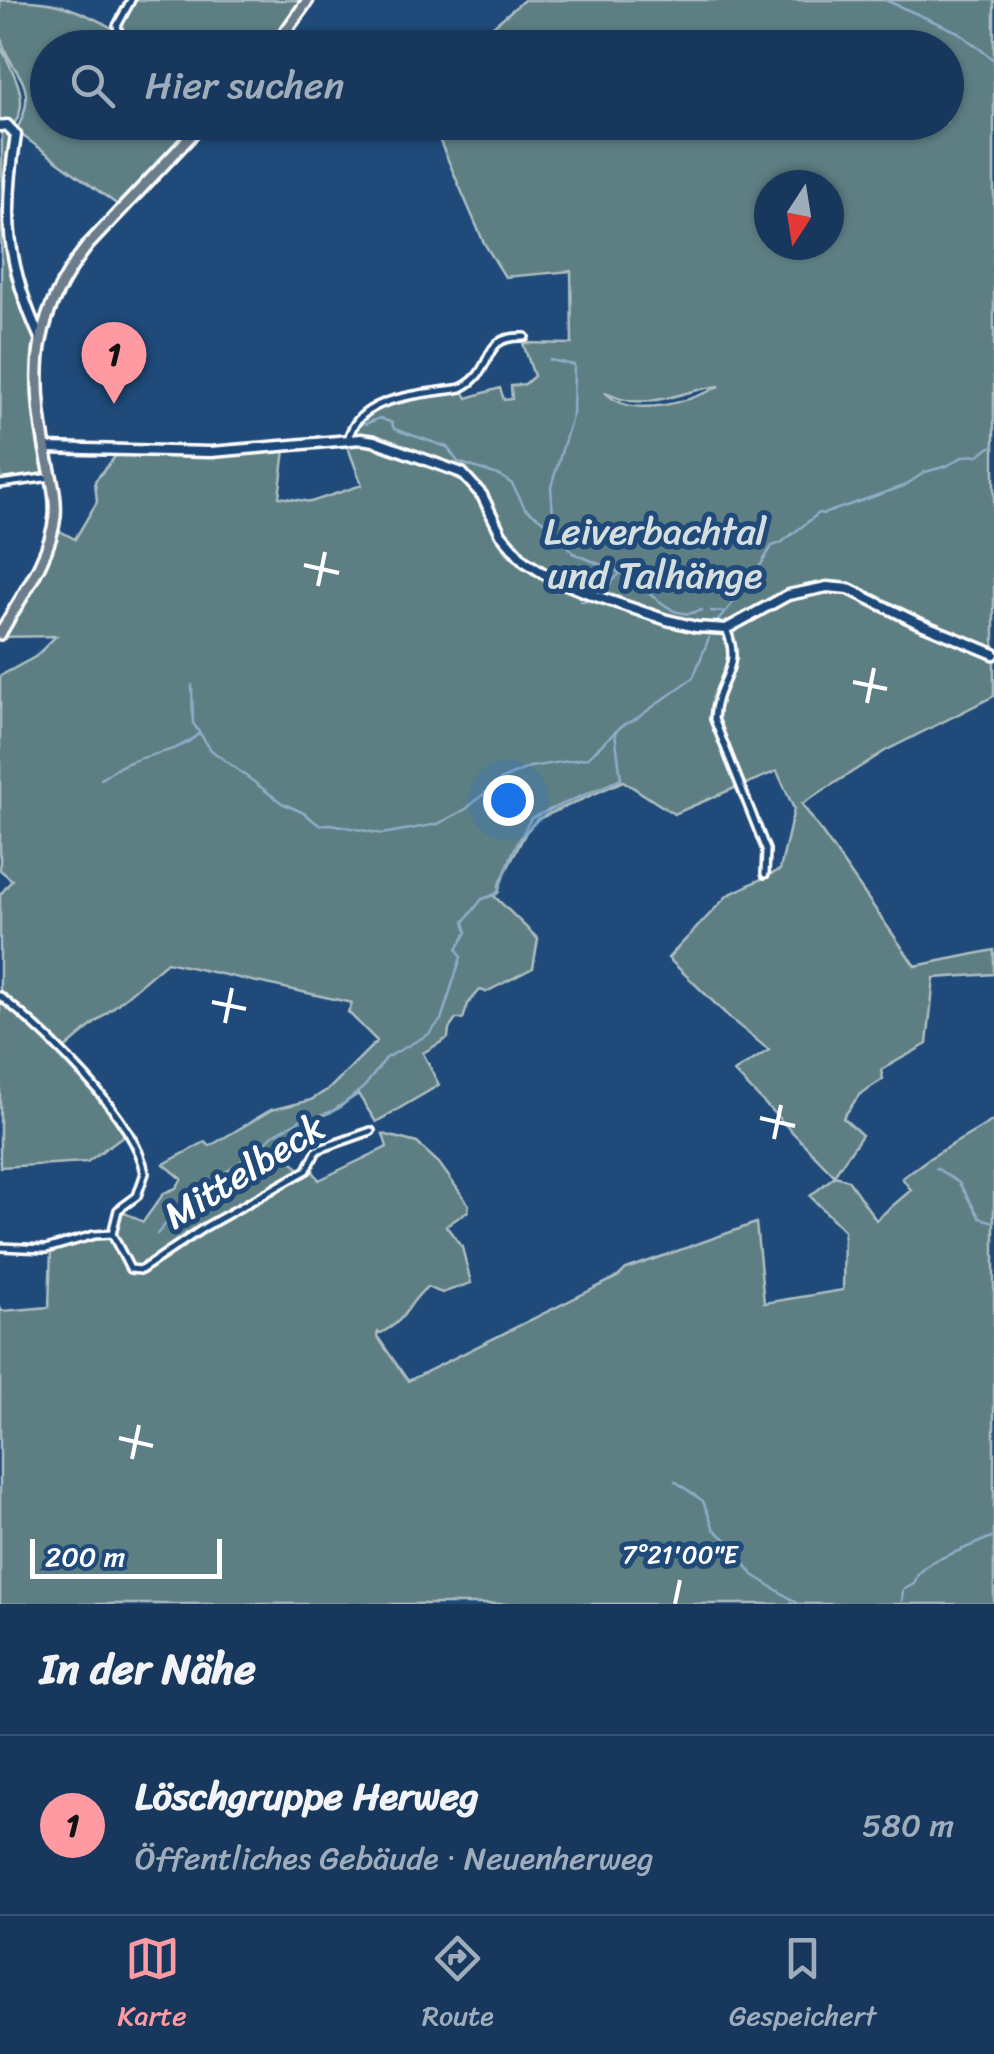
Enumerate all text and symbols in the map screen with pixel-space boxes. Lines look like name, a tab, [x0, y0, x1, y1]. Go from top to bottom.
search box	[30, 30, 964, 140]
text: Hier suchen	[145, 52, 344, 119]
icon: search	[65, 58, 120, 113]
north arrow	[754, 170, 844, 260]
pin: 1	[82, 322, 146, 404]
park label: Leiverbachtal und Talhänge	[544, 498, 767, 609]
your location	[483, 775, 534, 826]
street label: Mittelbeck	[150, 1095, 339, 1248]
text: 200 m	[45, 1532, 125, 1581]
text: 7°21'00"E	[622, 1532, 740, 1577]
scale bar	[30, 1534, 222, 1578]
text: In der Nähe	[40, 1632, 256, 1706]
text: Löschgruppe Herweg	[135, 1763, 479, 1830]
text: 1	[66, 1797, 79, 1854]
text: 580 m	[862, 1797, 954, 1854]
text: Öffentliches Gebäude · Neuenherweg	[135, 1830, 654, 1887]
tab: Karte	[118, 1931, 187, 2040]
tab: Route	[422, 1931, 494, 2040]
tab: Gespeichert	[729, 1931, 876, 2040]

